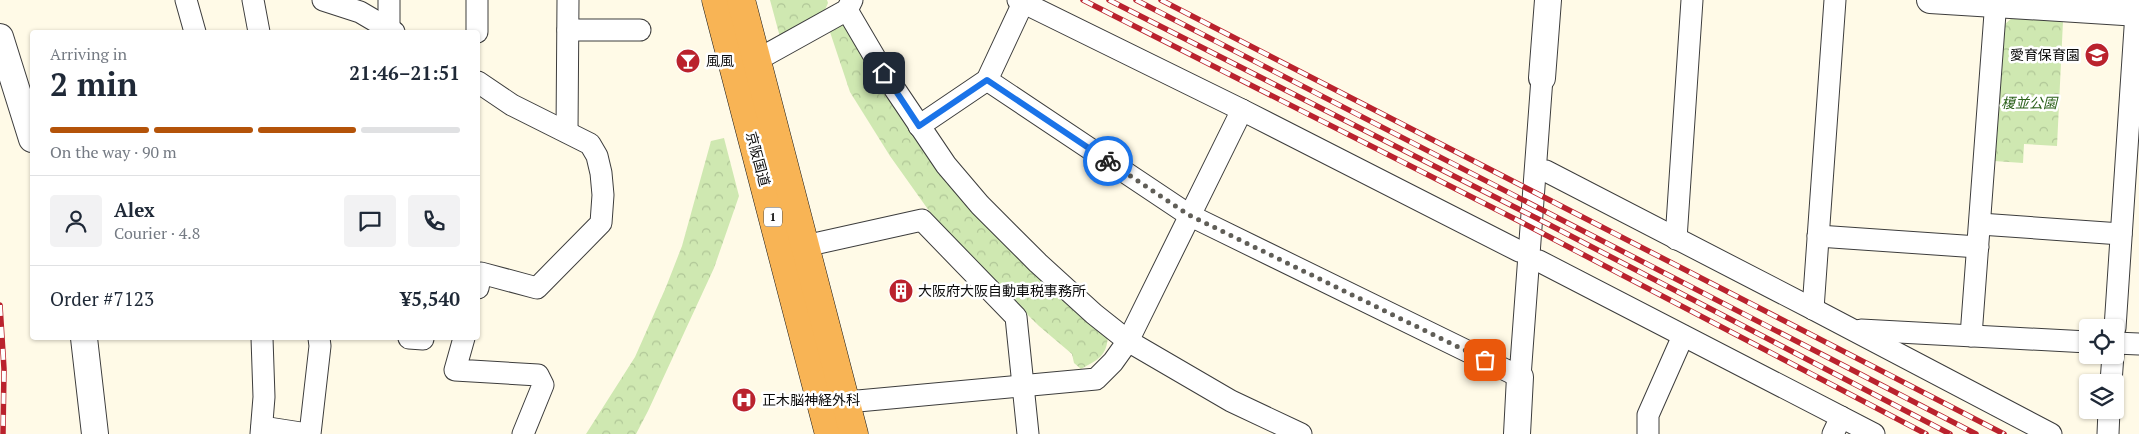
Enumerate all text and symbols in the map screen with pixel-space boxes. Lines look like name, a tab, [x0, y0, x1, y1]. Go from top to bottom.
school or university icon: 愛育保育園	[2084, 42, 2110, 68]
text: Arriving in	[50, 43, 127, 65]
place label: 愛育保育園	[2010, 45, 2080, 64]
bar icon: 風風	[675, 48, 701, 74]
place label: 風風	[706, 51, 734, 70]
pin	[863, 52, 905, 94]
icon: home	[870, 59, 898, 87]
text: 21:46–21:51	[349, 60, 460, 85]
text: 2 min	[50, 63, 138, 105]
park label: 榎並公園	[2001, 93, 2059, 112]
street label: 京阪国道	[742, 129, 775, 188]
courier	[1083, 136, 1133, 186]
text: On the way · 90 m	[50, 141, 177, 163]
icon: bike	[1094, 147, 1122, 175]
button: person	[50, 195, 102, 247]
button: chat	[344, 195, 396, 247]
button: phone	[408, 195, 460, 247]
text: Alex	[114, 197, 155, 222]
road number: 1	[764, 208, 782, 226]
text: Courier · 4.8	[114, 222, 200, 244]
building icon: 大阪府大阪自動車税事務所	[888, 278, 914, 304]
place label: 大阪府大阪自動車税事務所	[918, 281, 1086, 300]
text: Order #7123	[50, 286, 154, 311]
text: ¥5,540	[401, 286, 460, 311]
map controls	[2079, 319, 2124, 419]
button: locate	[2079, 319, 2124, 364]
pin	[1464, 339, 1506, 381]
icon: bag	[1471, 346, 1499, 374]
button: layers	[2079, 374, 2124, 419]
hospital icon: 正木脳神経外科	[731, 387, 757, 413]
place label: 正木脳神経外科	[762, 390, 860, 409]

